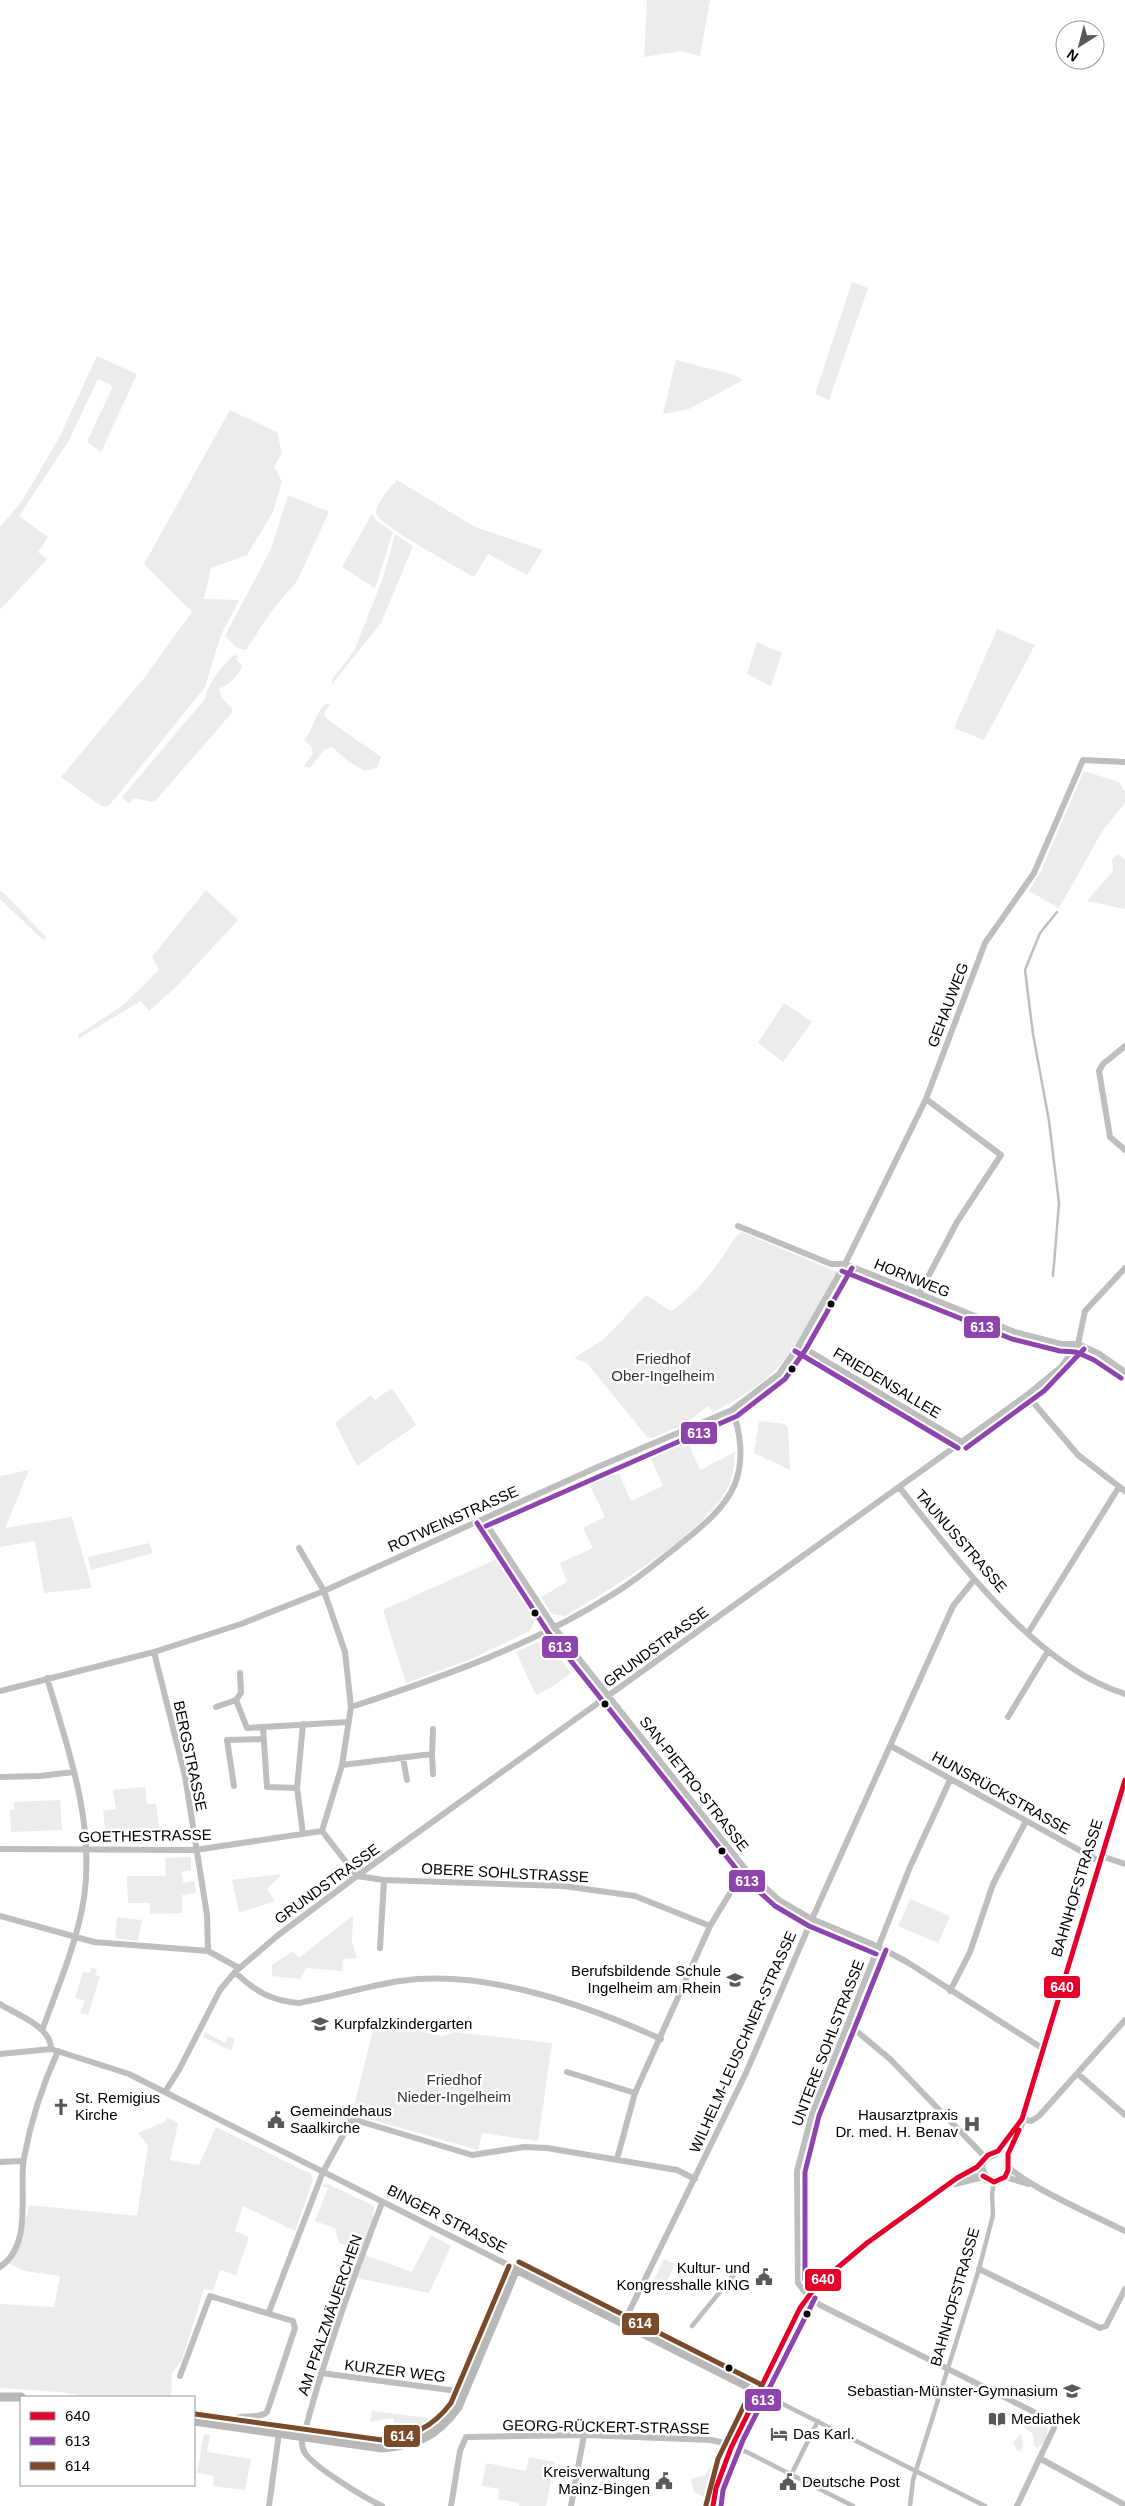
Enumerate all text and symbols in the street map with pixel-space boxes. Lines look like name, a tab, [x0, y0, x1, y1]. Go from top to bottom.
north arrow	[1055, 20, 1105, 70]
text: N	[1064, 46, 1081, 65]
street label: GEHAUWEG	[924, 960, 971, 1049]
street label: HORNWEG	[872, 1255, 952, 1300]
unlabelled marker	[826, 1299, 836, 1309]
line badge: 613	[963, 1315, 1001, 1339]
text: 613	[970, 1319, 994, 1335]
street label: FRIEDENSALLEE	[830, 1344, 944, 1421]
park label: Friedhof Ober-Ingelheim	[611, 1350, 715, 1384]
unlabelled marker	[787, 1364, 797, 1374]
line badge: 613	[680, 1421, 718, 1445]
text: 613	[687, 1425, 711, 1441]
street label: ROTWEINSTRASSE	[385, 1482, 521, 1555]
street label: TAUNUSSTRASSE	[912, 1486, 1011, 1596]
street label: GRUNDSTRASSE	[600, 1603, 711, 1690]
unlabelled marker	[530, 1608, 540, 1618]
line badge: 613	[541, 1635, 579, 1659]
text: 613	[548, 1639, 572, 1655]
street label: BERGSTRASSE	[170, 1699, 211, 1813]
unlabelled marker	[600, 1699, 610, 1709]
street label: SAN-PIETRO-STRASSE	[636, 1713, 752, 1855]
street label: HUNSRÜCKSTRASSE	[929, 1748, 1073, 1838]
street label: BAHNHOFSTRASSE	[1047, 1817, 1106, 1959]
street label: GOETHESTRASSE	[78, 1826, 212, 1845]
street label: GRUNDSTRASSE	[271, 1840, 382, 1927]
unlabelled marker	[717, 1846, 727, 1856]
street label: OBERE SOHLSTRASSE	[421, 1860, 589, 1885]
line badge: 613	[728, 1869, 766, 1893]
text: 613	[735, 1873, 759, 1889]
street label: WILHELM-LEUSCHNER-STRASSE	[686, 1928, 799, 2155]
street label: UNTERE SOHLSTRASSE	[788, 1957, 867, 2128]
place label: Berufsbildende Schule Ingelheim am Rhein	[571, 1962, 721, 1996]
school or university icon: Berufsbildende Schule Ingelheim am Rhein	[725, 1970, 745, 1990]
line badge: 640	[1043, 1975, 1081, 1999]
text: 640	[1050, 1979, 1074, 1995]
school or university icon: Kurpfalzkindergarten	[310, 2014, 330, 2034]
place label: Kurpfalzkindergarten	[334, 2015, 472, 2032]
park label: Friedhof Nieder-Ingelheim	[397, 2071, 511, 2105]
place label: St. Remigius Kirche	[75, 2089, 160, 2123]
church icon: St. Remigius Kirche	[51, 2097, 71, 2117]
place label: Gemeindehaus Saalkirche	[290, 2102, 392, 2136]
place label: Hausarztpraxis Dr. med. H. Benav	[835, 2106, 958, 2140]
public building icon: Gemeindehaus Saalkirche	[266, 2110, 286, 2130]
hospital icon: Hausarztpraxis Dr. med. H. Benav	[962, 2114, 982, 2134]
street label: BINGER STRASSE	[385, 2181, 510, 2256]
street label: BAHNHOFSTRASSE	[927, 2226, 982, 2368]
street label: AM PFALZMÄUERCHEN	[294, 2232, 365, 2398]
place label: Kultur- und Kongresshalle kING	[617, 2259, 750, 2293]
public building icon: Kultur- und Kongresshalle kING	[754, 2267, 774, 2287]
line badge: 640	[804, 2268, 842, 2292]
text: 640	[811, 2271, 835, 2287]
unlabelled marker	[802, 2309, 812, 2319]
line badge: 614	[621, 2312, 660, 2336]
text: 614	[628, 2315, 652, 2331]
street label: KURZER WEG	[344, 2356, 447, 2385]
unlabelled marker	[724, 2363, 734, 2373]
school or university icon: Sebastian-Münster-Gymnasium	[1062, 2381, 1082, 2401]
place label: Sebastian-Münster-Gymnasium	[847, 2382, 1058, 2399]
line badge: 613	[744, 2388, 782, 2412]
text: 613	[751, 2392, 775, 2408]
legend	[20, 2396, 195, 2486]
text: 640	[65, 2407, 90, 2424]
library icon: Mediathek	[987, 2409, 1007, 2429]
place label: Mediathek	[1011, 2410, 1081, 2427]
street label: GEORG-RÜCKERT-STRASSE	[502, 2416, 710, 2437]
line badge: 614	[383, 2424, 421, 2448]
hotel icon: Das Karl.	[769, 2424, 789, 2444]
place label: Das Karl.	[793, 2425, 855, 2442]
text: 614	[390, 2428, 414, 2444]
text: 613	[65, 2432, 90, 2449]
text: 614	[65, 2457, 90, 2474]
place label: Kreisverwaltung Mainz-Bingen	[543, 2463, 650, 2497]
public building icon: Kreisverwaltung Mainz-Bingen	[654, 2471, 674, 2491]
public building icon: Deutsche Post	[778, 2472, 798, 2492]
place label: Deutsche Post	[802, 2473, 900, 2490]

